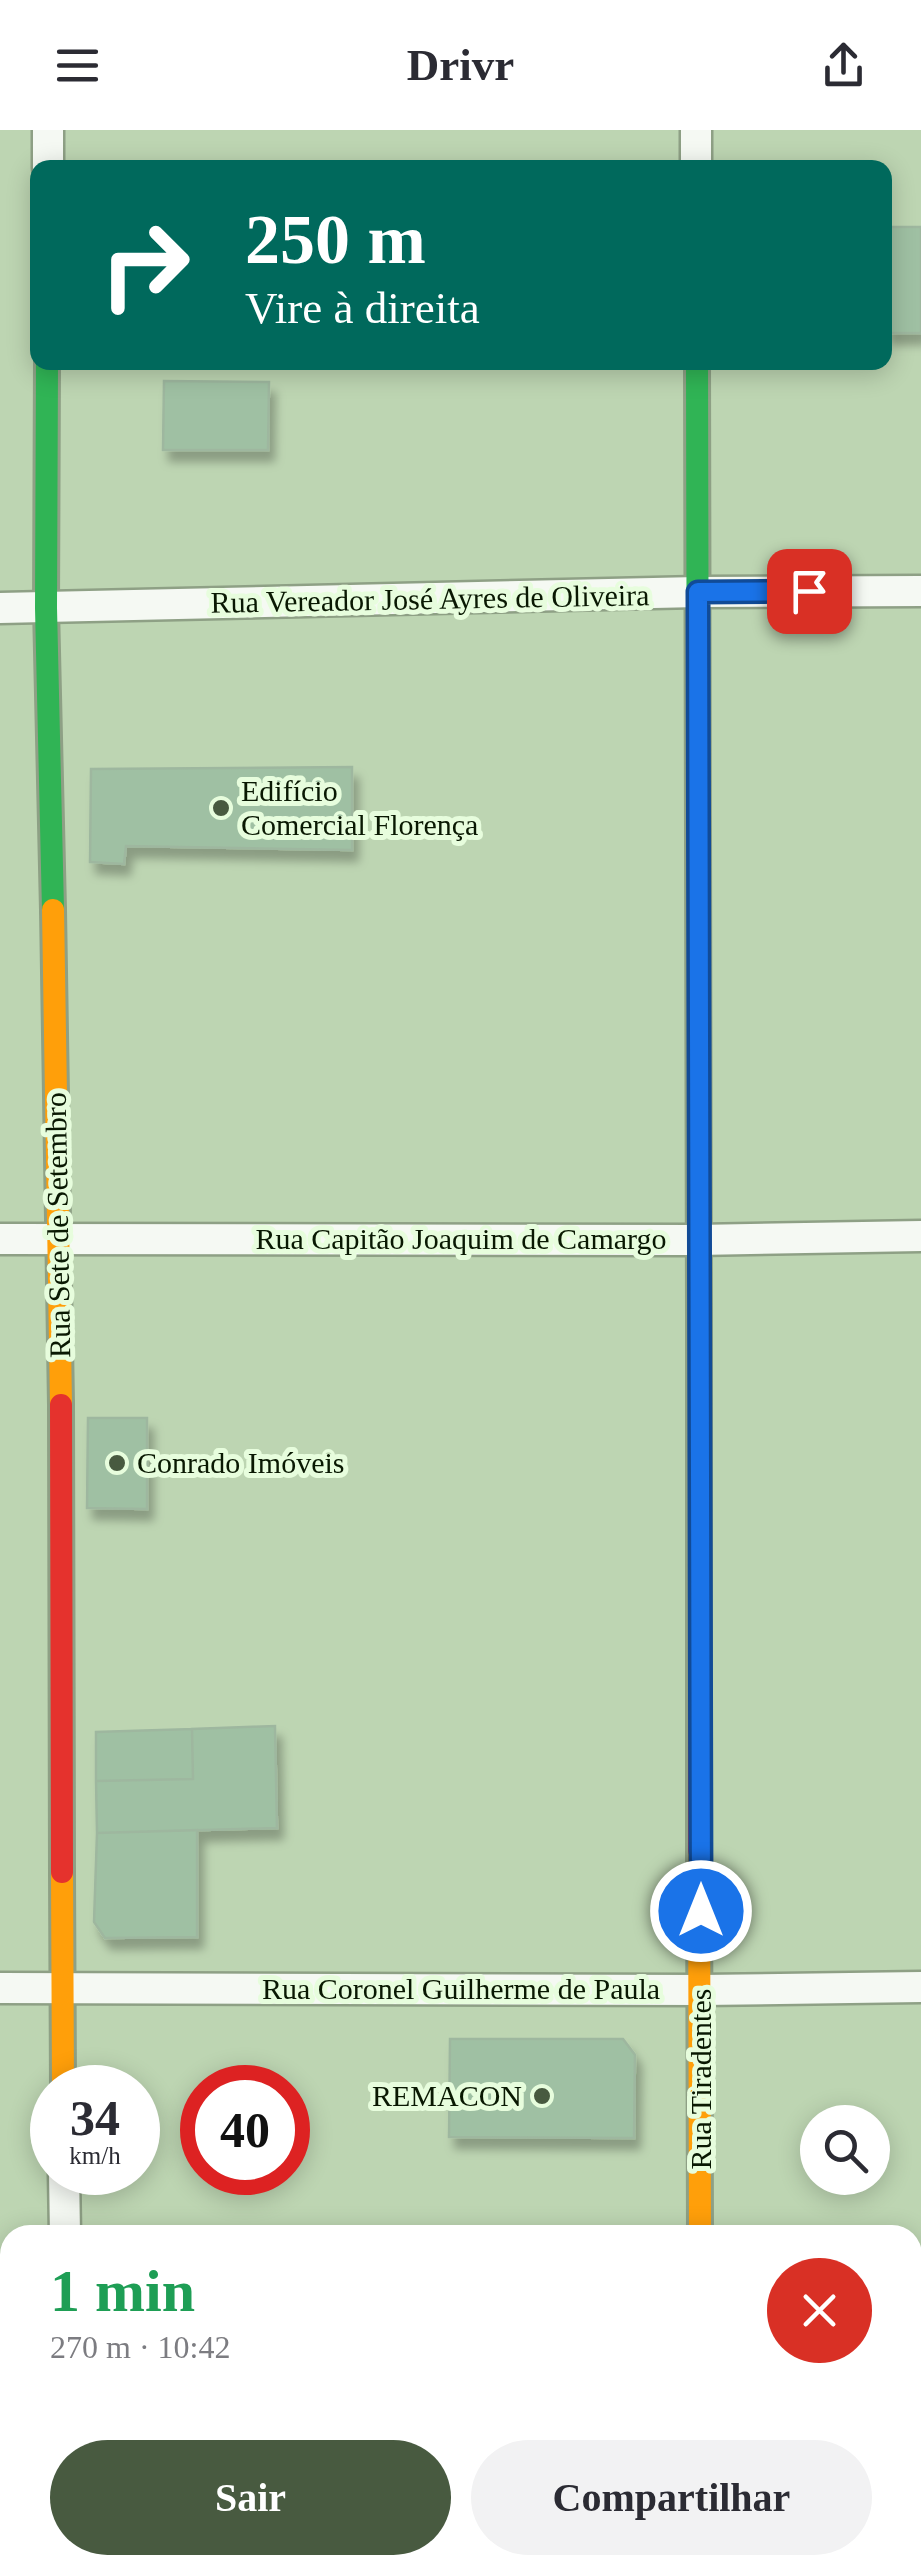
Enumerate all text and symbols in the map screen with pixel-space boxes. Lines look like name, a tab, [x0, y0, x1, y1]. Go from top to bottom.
icon: menu	[50, 38, 105, 93]
icon: share	[816, 38, 871, 93]
text: Drivr	[407, 40, 514, 90]
icon: right	[80, 200, 210, 330]
text: 250 m	[245, 201, 426, 278]
text: Vire à direita	[245, 283, 480, 333]
pin	[767, 549, 852, 634]
icon: arrive	[782, 564, 837, 619]
street label: Rua Vereador José Ayres de Oliveira	[210, 578, 650, 619]
place label: Edifício Comercial Florença	[241, 774, 478, 841]
marker: Edifício Comercial Florença	[210, 797, 232, 819]
street label: Rua Sete de Setembro	[39, 1092, 76, 1358]
street label: Rua Capitão Joaquim de Camargo	[255, 1222, 667, 1255]
place label: Conrado Imóveis	[137, 1446, 344, 1479]
marker: Conrado Imóveis	[106, 1452, 128, 1474]
position arrow	[649, 1859, 753, 1963]
street label: Rua Coronel Guilherme de Paula	[262, 1972, 660, 2005]
street label: Rua Tiradentes	[684, 1989, 717, 2169]
speed limit sign: 40	[180, 2065, 310, 2195]
place label: REMACON	[372, 2079, 522, 2112]
marker: REMACON	[531, 2085, 553, 2107]
text: 34	[70, 2090, 120, 2146]
map controls	[800, 2105, 890, 2195]
button: search	[800, 2105, 890, 2195]
text: km/h	[69, 2142, 121, 2169]
text: 1 min	[50, 2258, 195, 2324]
button: close	[767, 2258, 872, 2363]
text: 270 m · 10:42	[50, 2329, 230, 2365]
button: Sair	[50, 2440, 451, 2555]
button: Compartilhar	[471, 2440, 872, 2555]

